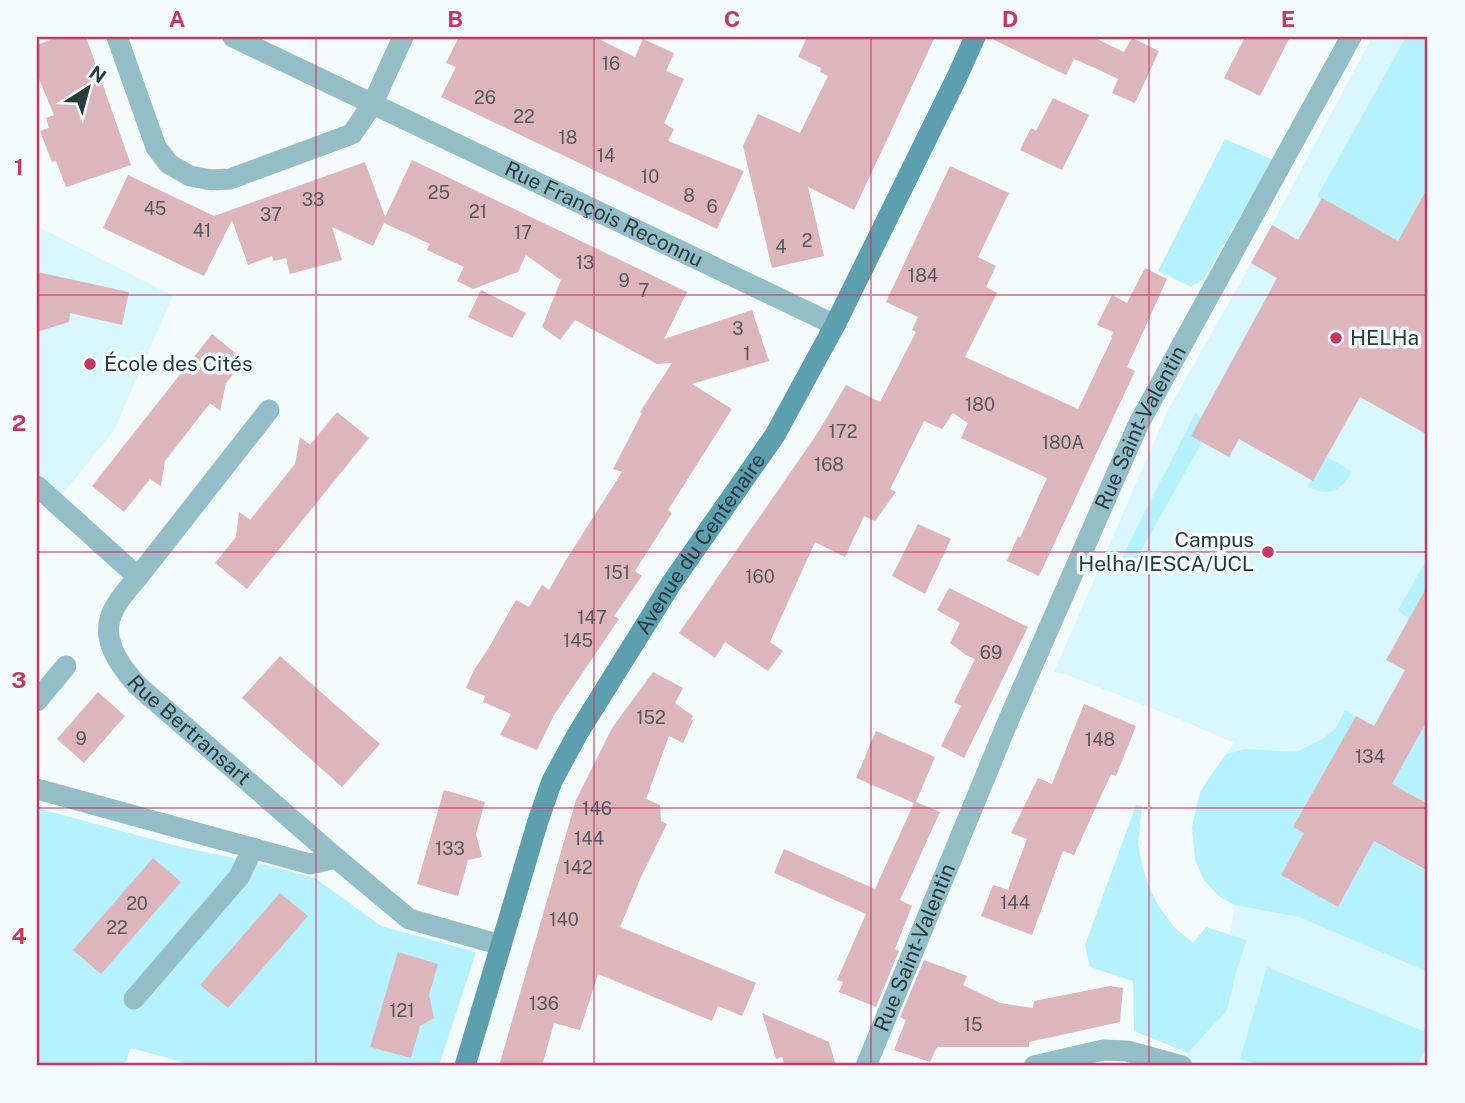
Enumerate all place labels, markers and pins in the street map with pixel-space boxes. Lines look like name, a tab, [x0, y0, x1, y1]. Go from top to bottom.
place label: HELHa	[1350, 325, 1419, 350]
marker: HELHa	[1328, 330, 1344, 346]
place label: École des Cités	[104, 351, 253, 376]
marker: École des Cités	[82, 356, 98, 372]
place label: Campus Helha/IESCA/UCL	[1078, 527, 1254, 576]
marker: Campus Helha/IESCA/UCL	[1260, 544, 1276, 560]

